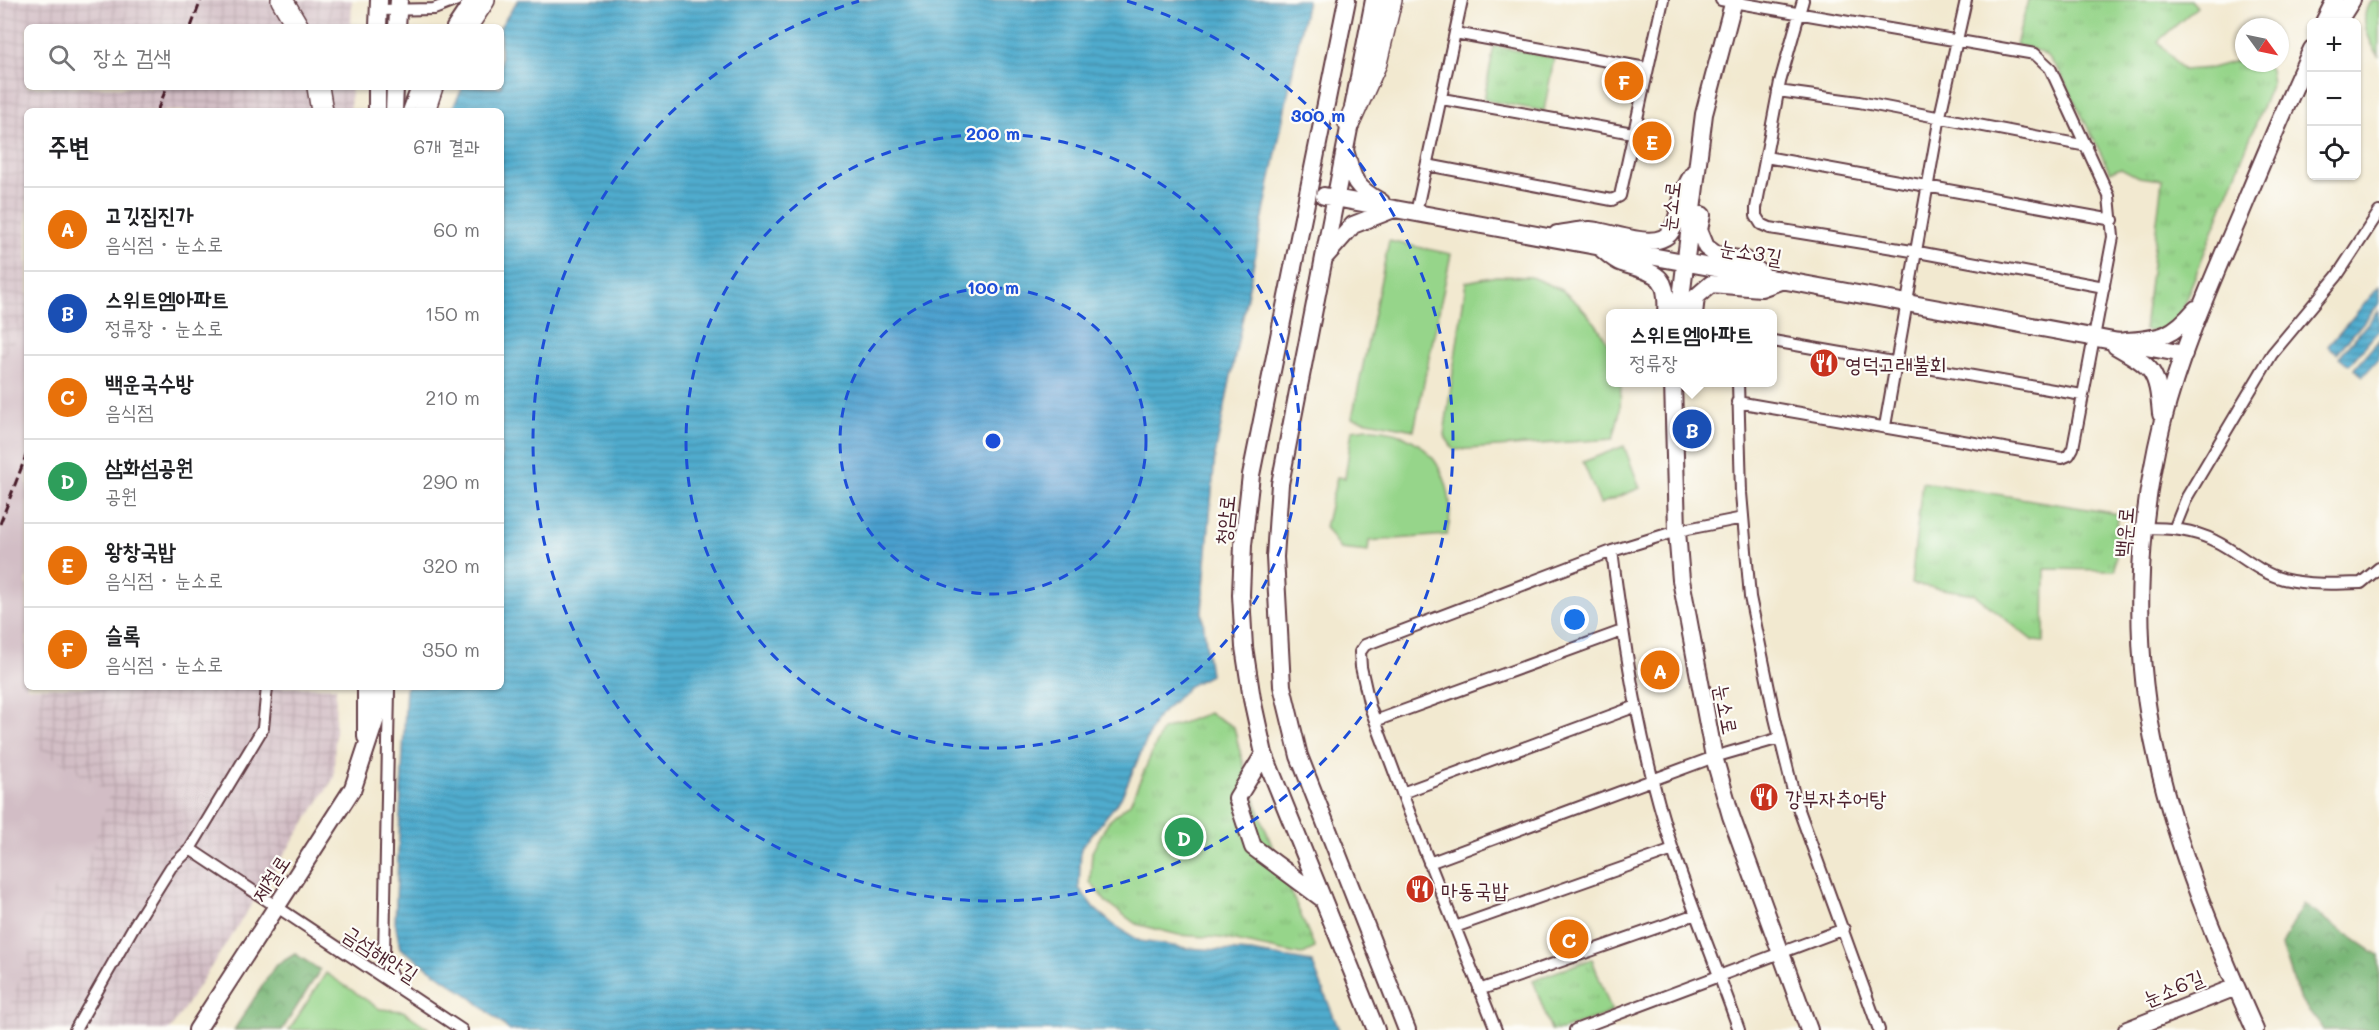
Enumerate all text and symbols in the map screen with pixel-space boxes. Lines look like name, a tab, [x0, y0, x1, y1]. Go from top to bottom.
north arrow	[2235, 18, 2289, 72]
map controls	[2307, 18, 2361, 180]
button: +	[2307, 18, 2361, 72]
search box	[24, 24, 504, 90]
icon: search	[45, 41, 78, 74]
text: 장소 검색	[93, 42, 171, 71]
pin: F	[1604, 58, 1644, 104]
button: −	[2307, 72, 2361, 126]
text: 300 m	[1291, 103, 1345, 127]
pin: E	[1632, 118, 1672, 164]
text: 200 m	[966, 121, 1020, 145]
button: locate	[2307, 126, 2361, 180]
text: 주변	[48, 129, 90, 163]
text: 6개 결과	[413, 133, 480, 159]
street label: 눈소로	[1653, 179, 1685, 233]
text: 고깃집진가	[105, 200, 194, 229]
text: A	[61, 216, 74, 242]
text: 60 m	[433, 216, 480, 242]
text: 음식점 · 눈소로	[105, 230, 223, 256]
street label: 눈소3길	[1718, 232, 1784, 270]
text: 100 m	[967, 275, 1019, 299]
text: 스위트엠아파트	[105, 284, 229, 313]
text: B	[61, 300, 74, 326]
text: 150 m	[425, 300, 480, 326]
popup	[1606, 309, 1777, 387]
text: 정류장 · 눈소로	[105, 314, 223, 340]
text: 스위트엠아파트	[1630, 319, 1753, 348]
restaurant icon: 영덕고래불회	[1808, 347, 1840, 379]
text: 정류장	[1630, 349, 1678, 375]
place label: 영덕고래불회	[1845, 350, 1946, 377]
text: 백운국수방	[105, 368, 194, 397]
text: C	[60, 384, 75, 410]
text: 210 m	[425, 384, 480, 410]
text: 음식점	[105, 398, 153, 424]
pin: B	[1672, 406, 1712, 452]
centre of rings	[983, 431, 1003, 451]
text: 삼화섬공원	[105, 452, 194, 481]
text: D	[60, 468, 75, 494]
text: 290 m	[422, 468, 480, 494]
text: 공원	[105, 482, 137, 508]
street label: 청암로	[1208, 493, 1240, 547]
street label: 백운로	[2107, 506, 2139, 558]
text: 왕창국밥	[105, 536, 176, 565]
text: E	[61, 552, 74, 578]
text: 320 m	[422, 552, 480, 578]
text: 음식점 · 눈소로	[105, 566, 223, 592]
your location	[1560, 605, 1589, 634]
text: 슬록	[105, 620, 140, 649]
text: F	[61, 636, 74, 662]
text: 350 m	[422, 636, 480, 662]
pin: A	[1640, 648, 1680, 692]
text: 음식점 · 눈소로	[105, 650, 223, 676]
street label: 눈소로	[1709, 682, 1745, 736]
restaurant icon: 강부자추어탕	[1748, 781, 1780, 813]
place label: 강부자추어탕	[1785, 784, 1886, 811]
pin: D	[1164, 814, 1204, 860]
street label: 제철로	[245, 849, 295, 907]
restaurant icon: 마동국밥	[1404, 873, 1436, 905]
place label: 마동국밥	[1441, 876, 1509, 903]
pin: C	[1550, 916, 1588, 962]
street label: 금섬해안길	[338, 919, 424, 987]
street label: 눈소6길	[2139, 963, 2208, 1011]

